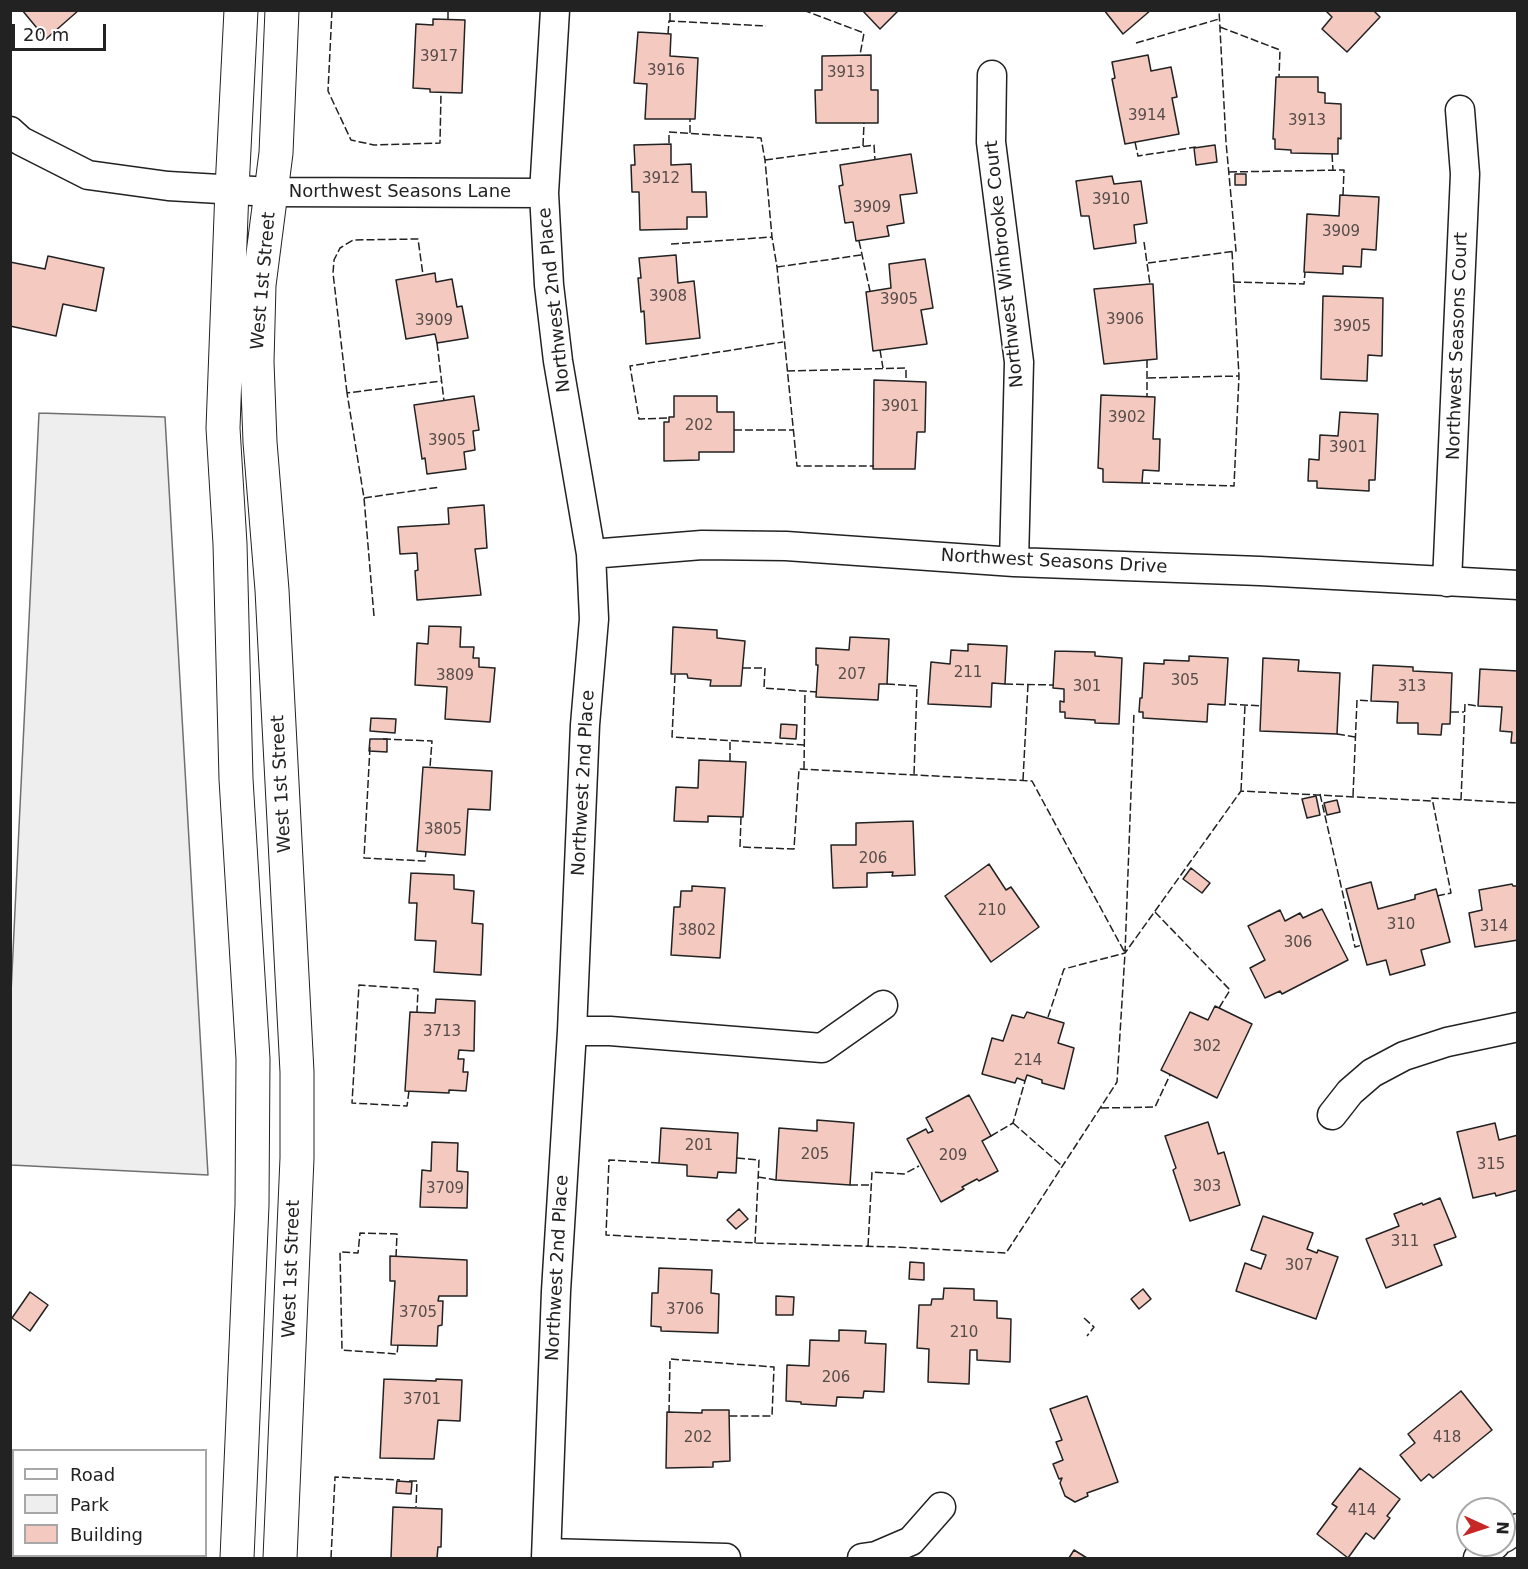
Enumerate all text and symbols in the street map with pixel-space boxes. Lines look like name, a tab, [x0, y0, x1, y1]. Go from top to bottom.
scale bar	[15, 12, 110, 50]
text: 20 m	[23, 24, 69, 45]
house number: 3917	[420, 48, 458, 66]
house number: 3916	[647, 62, 685, 80]
house number: 3913	[827, 64, 865, 82]
house number: 3914	[1128, 107, 1166, 125]
house number: 3913	[1288, 112, 1326, 130]
street label: Northwest Winbrooke Court	[981, 139, 1029, 389]
house number: 3912	[642, 170, 680, 188]
street label: Northwest Seasons Lane	[289, 181, 511, 203]
house number: 3910	[1092, 191, 1130, 209]
house number: 3909	[853, 199, 891, 217]
street label: Northwest 2nd Place	[535, 206, 575, 394]
street label: West 1st Street	[247, 211, 281, 351]
house number: 3909	[1322, 223, 1360, 241]
street label: Northwest Seasons Court	[1443, 232, 1473, 460]
house number: 3908	[649, 288, 687, 306]
house number: 3905	[880, 291, 918, 309]
house number: 3906	[1106, 311, 1144, 329]
house number: 3909	[415, 312, 453, 330]
house number: 3905	[1333, 318, 1371, 336]
house number: 3901	[881, 398, 919, 416]
house number: 3902	[1108, 409, 1146, 427]
house number: 202	[685, 417, 713, 435]
house number: 3905	[428, 432, 466, 450]
house number: 3901	[1329, 439, 1367, 457]
street label: Northwest Seasons Drive	[940, 545, 1168, 579]
house number: 211	[954, 664, 982, 682]
house number: 207	[838, 666, 866, 684]
house number: 3809	[436, 667, 474, 685]
house number: 305	[1171, 672, 1199, 690]
house number: 301	[1073, 678, 1101, 696]
house number: 313	[1398, 678, 1426, 696]
street label: Northwest 2nd Place	[568, 689, 600, 877]
street label: West 1st Street	[268, 714, 296, 854]
house number: 3805	[424, 821, 462, 839]
house number: 206	[859, 850, 887, 868]
house number: 210	[978, 902, 1006, 920]
house number: 310	[1387, 916, 1415, 934]
house number: 314	[1480, 918, 1508, 936]
house number: 3802	[678, 922, 716, 940]
house number: 306	[1284, 934, 1312, 952]
house number: 3713	[423, 1023, 461, 1041]
house number: 302	[1193, 1038, 1221, 1056]
house number: 214	[1014, 1052, 1042, 1070]
house number: 201	[685, 1137, 713, 1155]
house number: 205	[801, 1146, 829, 1164]
house number: 209	[939, 1147, 967, 1165]
house number: 315	[1477, 1156, 1505, 1174]
street label: Northwest 2nd Place	[542, 1174, 574, 1362]
house number: 303	[1193, 1178, 1221, 1196]
house number: 3709	[426, 1180, 464, 1198]
street label: West 1st Street	[279, 1200, 305, 1338]
house number: 311	[1391, 1233, 1419, 1251]
house number: 307	[1285, 1257, 1313, 1275]
house number: 3706	[666, 1301, 704, 1319]
house number: 3705	[399, 1304, 437, 1322]
house number: 210	[950, 1324, 978, 1342]
house number: 206	[822, 1369, 850, 1387]
house number: 3701	[403, 1391, 441, 1409]
house number: 202	[684, 1429, 712, 1447]
house number: 418	[1433, 1429, 1461, 1447]
legend	[12, 1449, 207, 1557]
text: Road	[70, 1464, 115, 1485]
text: Park	[70, 1494, 109, 1515]
north arrow	[1456, 1497, 1516, 1557]
house number: 414	[1348, 1502, 1376, 1520]
text: N	[1493, 1521, 1512, 1535]
text: Building	[70, 1524, 143, 1545]

